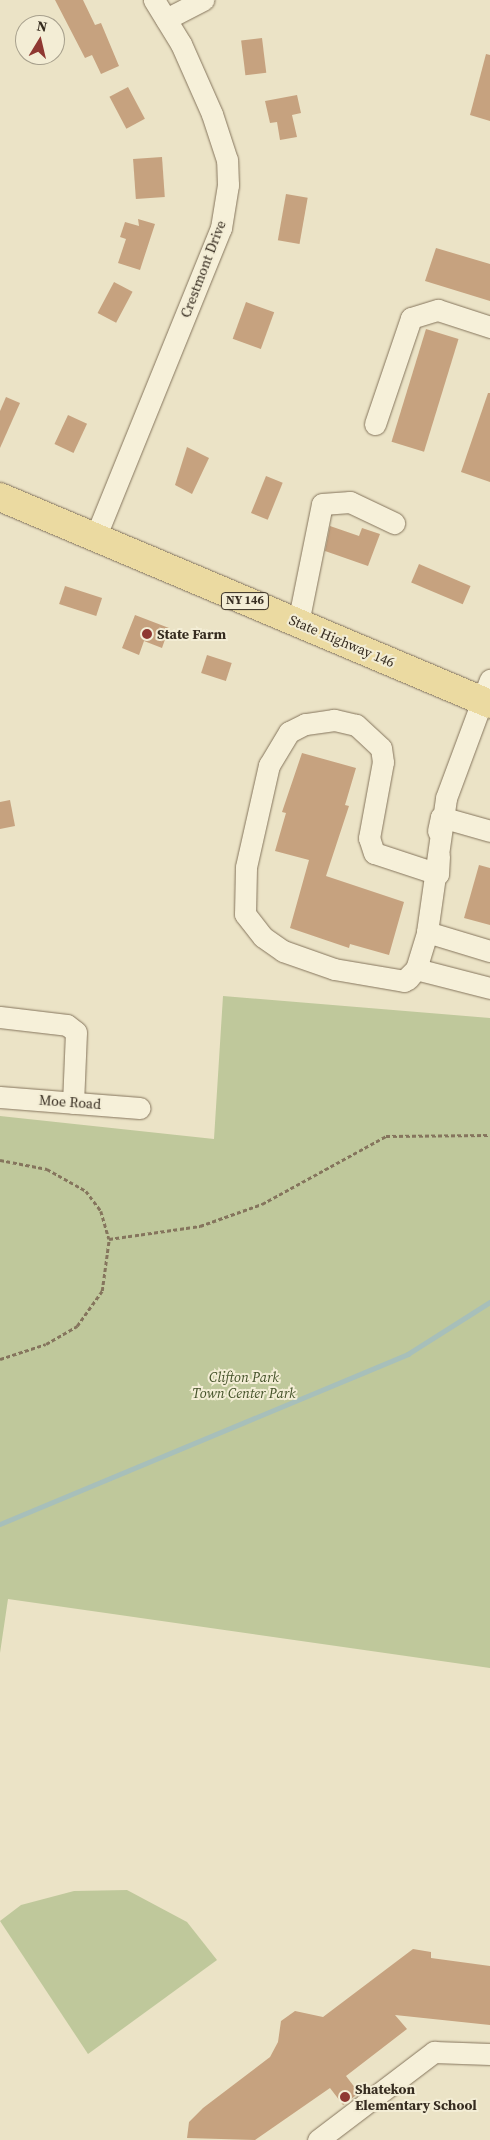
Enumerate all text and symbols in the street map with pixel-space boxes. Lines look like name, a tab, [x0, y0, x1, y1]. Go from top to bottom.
north arrow	[15, 15, 65, 65]
text: N	[36, 15, 49, 37]
street label: Crestmont Drive	[177, 218, 229, 320]
road number: NY 146	[220, 592, 270, 610]
street label: State Highway 146	[287, 611, 397, 671]
place label: State Farm	[157, 626, 226, 642]
marker: State Farm	[141, 628, 153, 640]
street label: Moe Road	[38, 1091, 102, 1113]
park label: Clifton Park Town Center Park	[192, 1369, 296, 1401]
place label: Shatekon Elementary School	[355, 2081, 477, 2114]
marker: Shatekon Elementary School	[339, 2091, 351, 2103]

